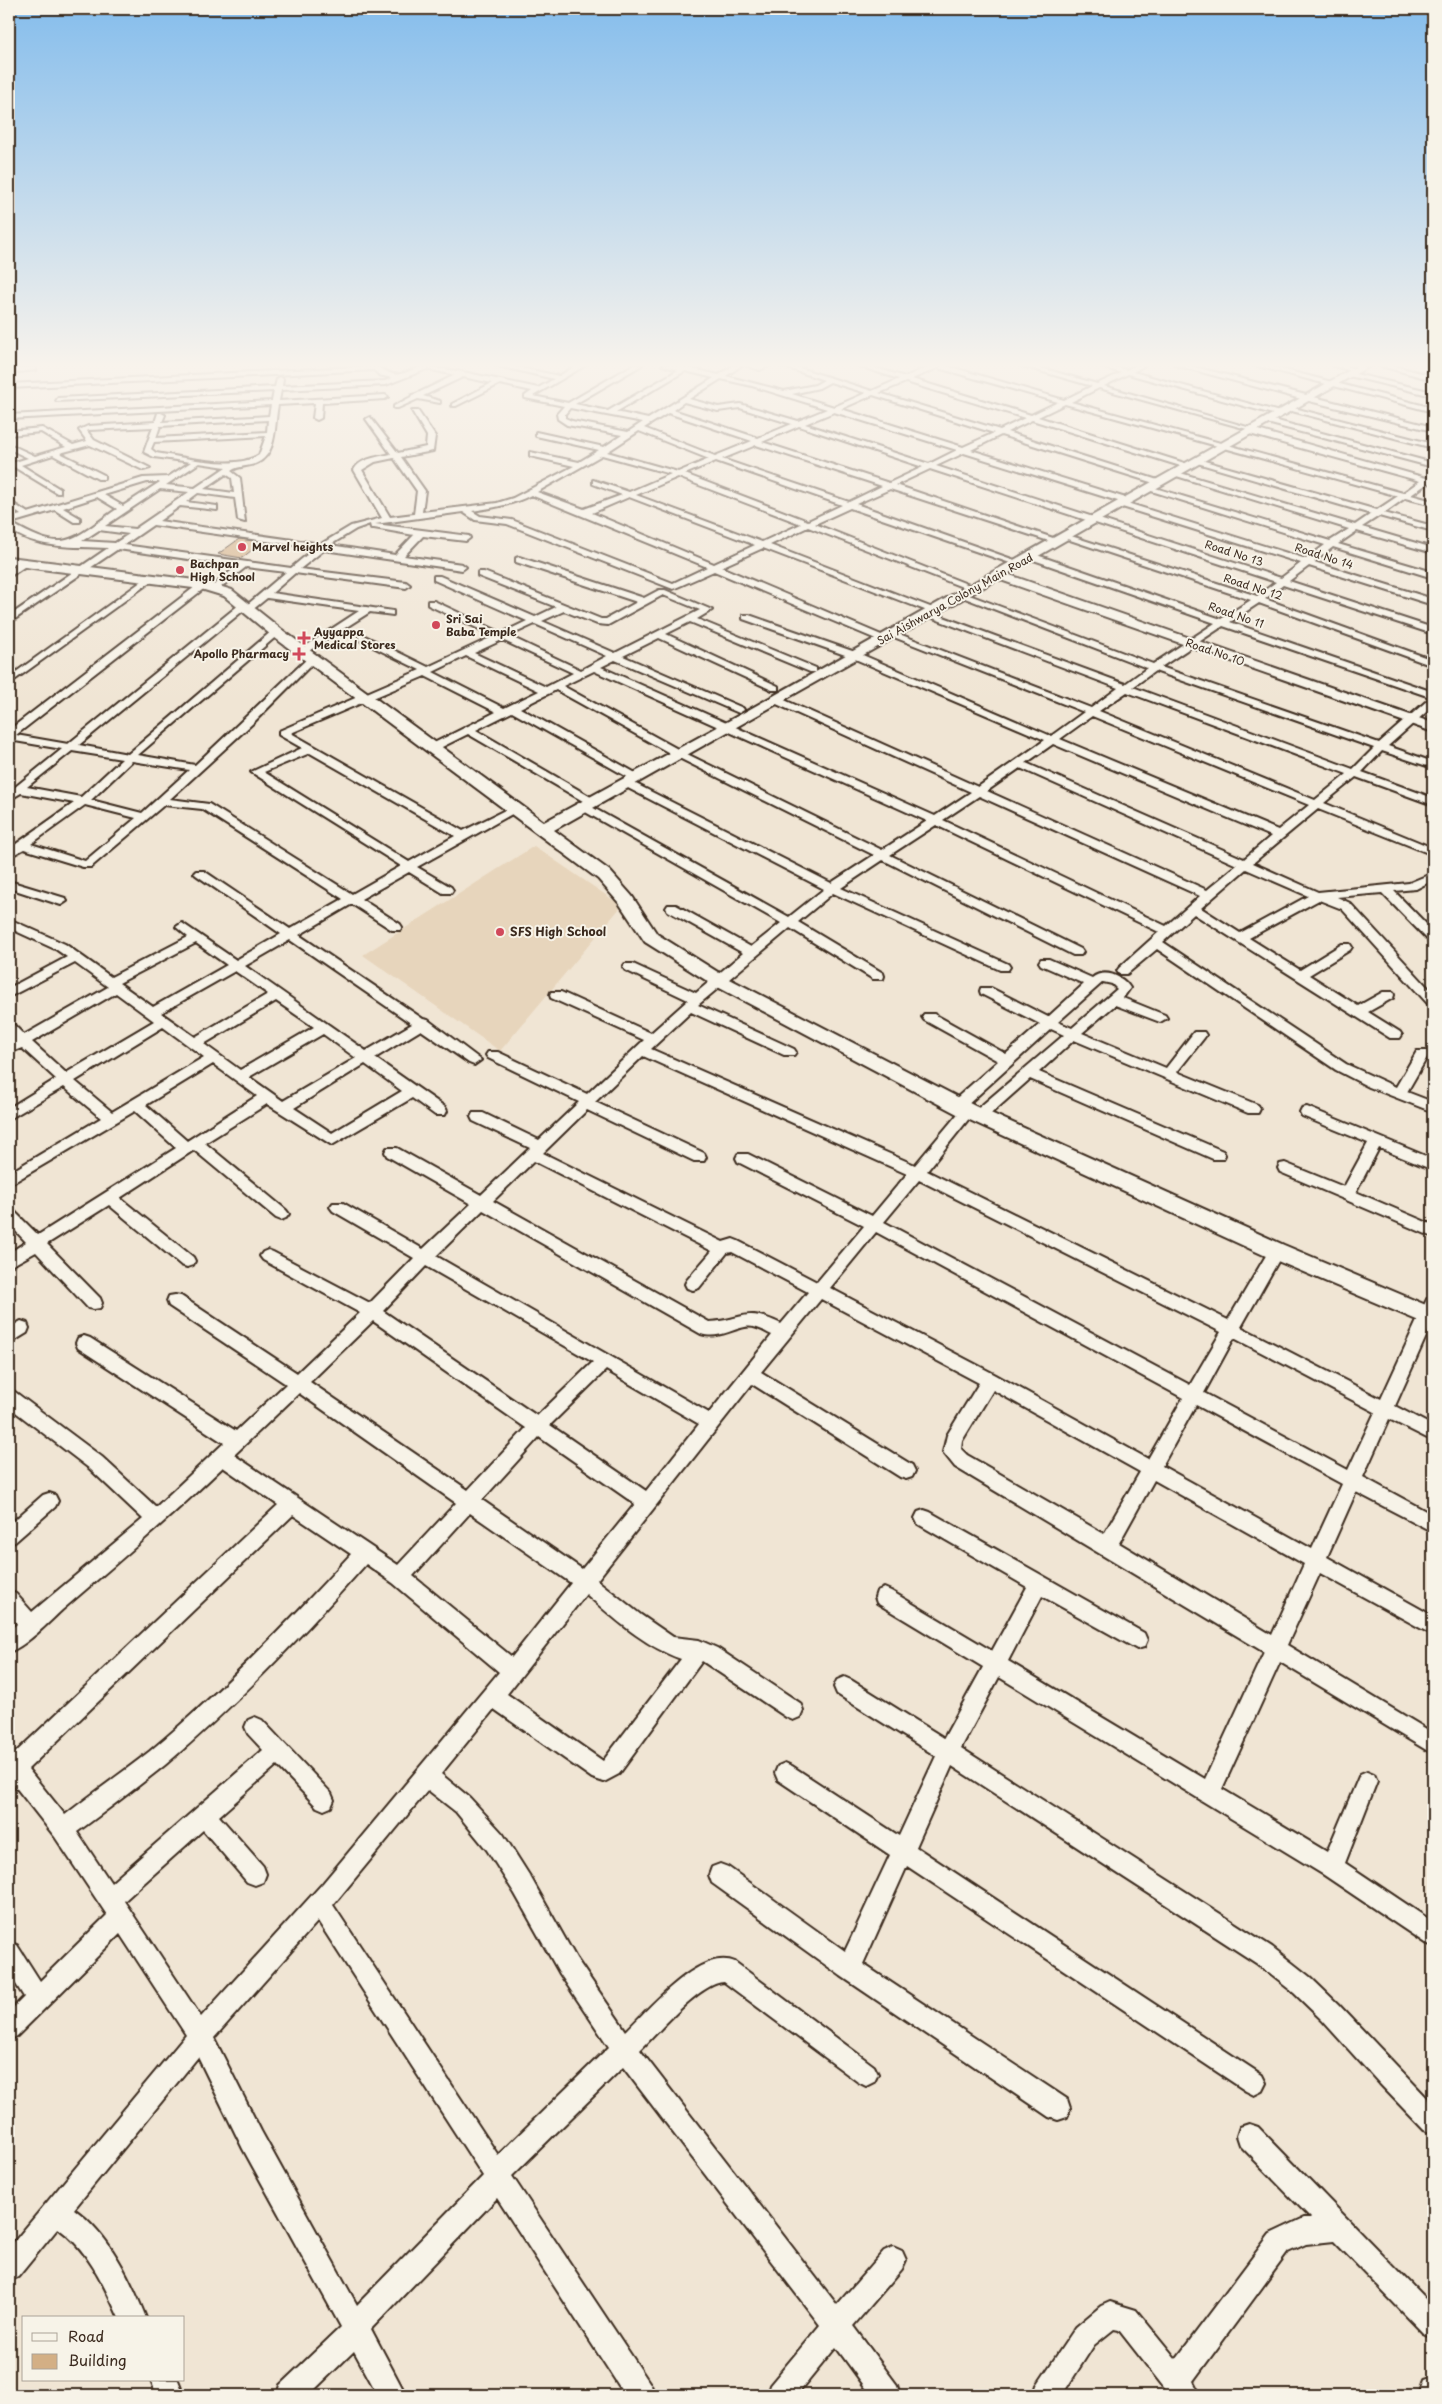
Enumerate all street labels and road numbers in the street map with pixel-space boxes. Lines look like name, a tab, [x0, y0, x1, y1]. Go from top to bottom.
street label: Road No 13	[1203, 535, 1266, 570]
street label: Road No 14	[1293, 538, 1356, 573]
street label: Sai Aishwarya Colony Main Road	[874, 548, 1036, 649]
street label: Road No 12	[1221, 569, 1285, 604]
street label: Road No 11	[1206, 597, 1266, 632]
street label: Road No 10	[1183, 633, 1247, 670]

